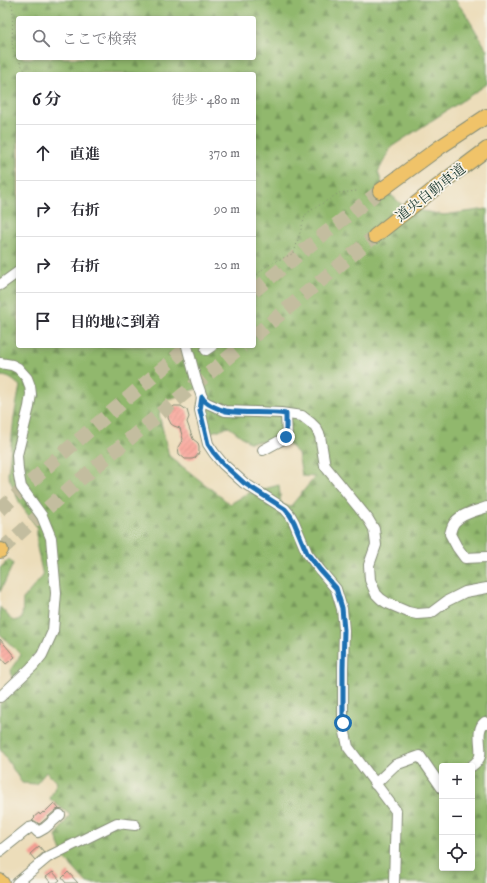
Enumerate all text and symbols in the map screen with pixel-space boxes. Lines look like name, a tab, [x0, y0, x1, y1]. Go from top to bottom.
search box	[16, 16, 256, 60]
icon: search	[30, 27, 52, 49]
text: ここで検索	[62, 30, 137, 49]
text: 6 分	[32, 89, 62, 111]
text: 徒歩 · 480 m	[172, 92, 240, 108]
icon: ahead	[32, 142, 54, 164]
text: 直進	[70, 145, 100, 164]
text: 370 m	[209, 145, 240, 161]
street label: 道央自動車道	[392, 160, 470, 226]
icon: right	[32, 198, 54, 220]
text: 右折	[70, 201, 100, 220]
text: 90 m	[214, 201, 240, 217]
icon: right	[32, 254, 54, 276]
text: 右折	[70, 257, 100, 276]
text: 20 m	[214, 257, 240, 273]
icon: arrive	[32, 310, 54, 332]
text: 目的地に到着	[70, 313, 160, 332]
route end	[277, 428, 295, 446]
route start	[334, 714, 352, 732]
map controls	[439, 763, 475, 871]
button: +	[439, 763, 475, 799]
button: −	[439, 799, 475, 835]
button: locate	[439, 835, 475, 871]

